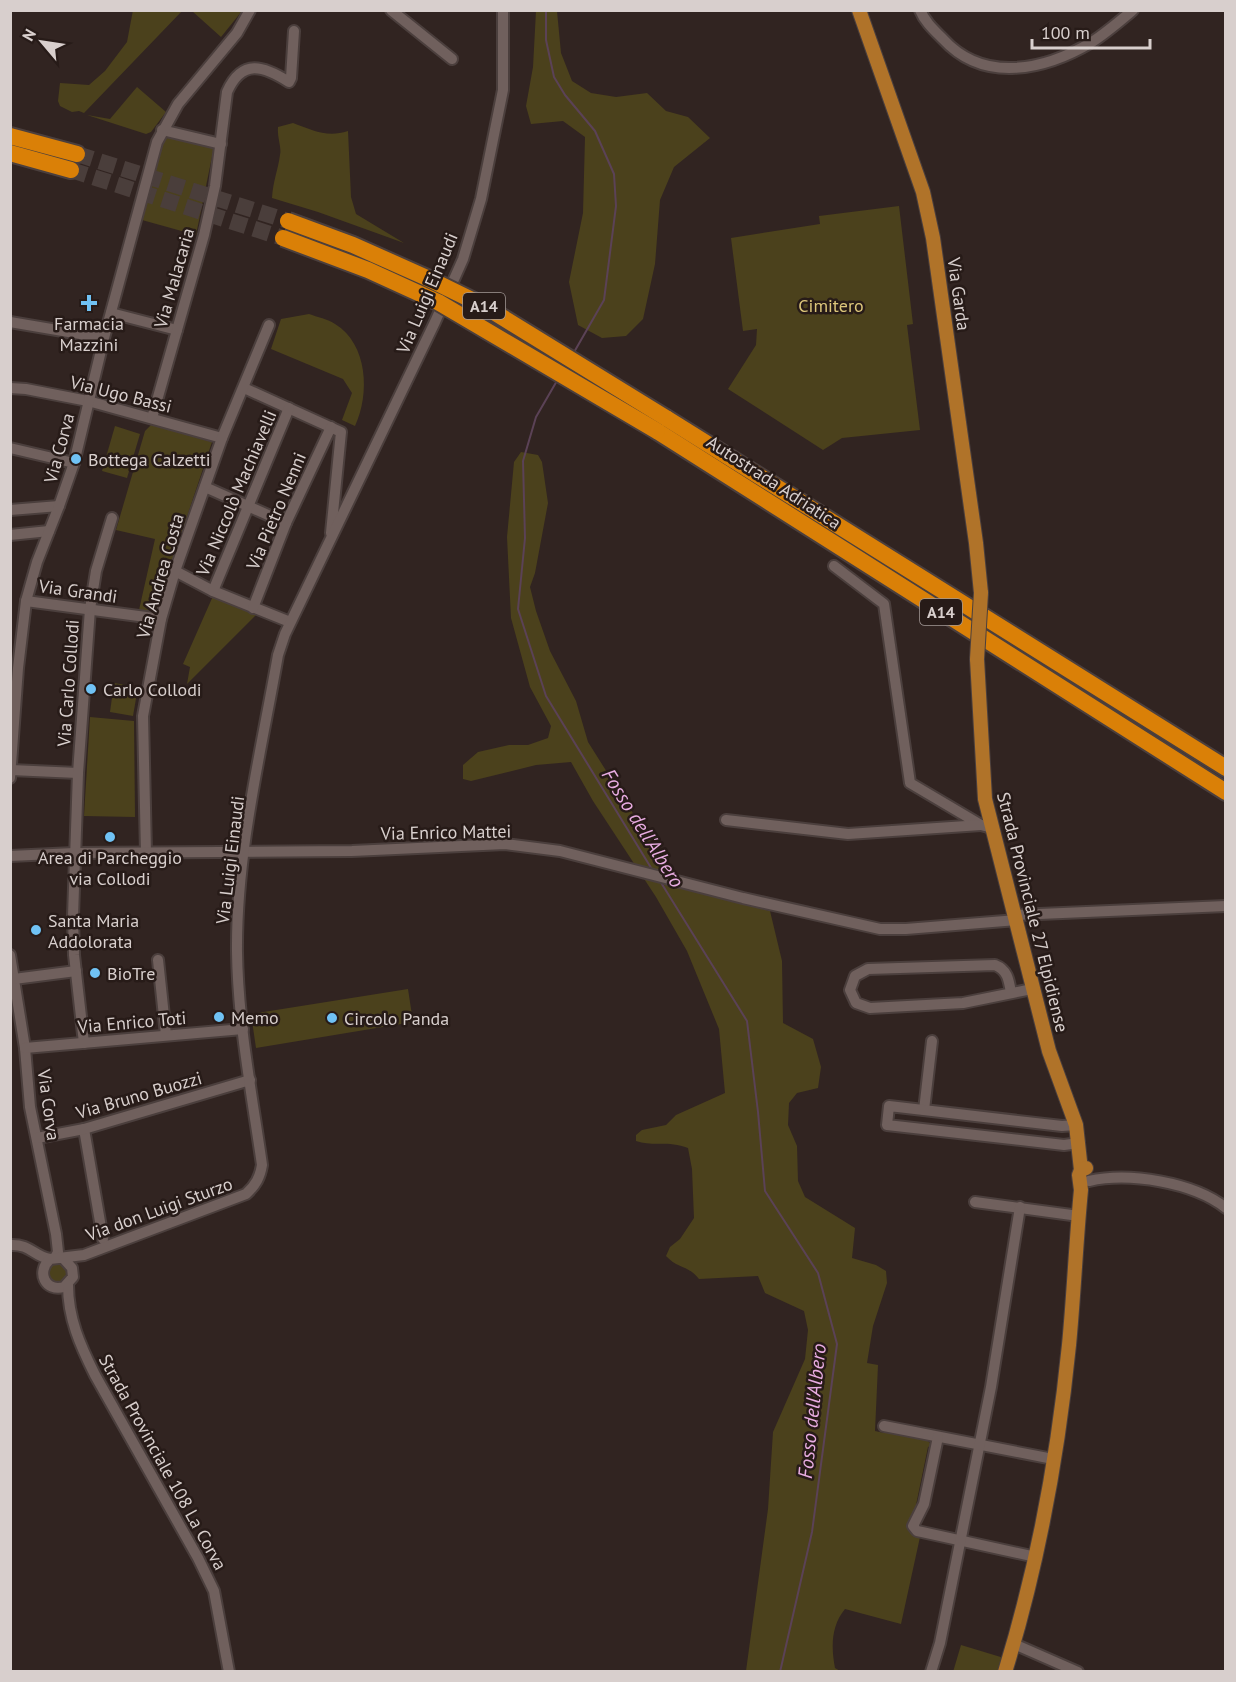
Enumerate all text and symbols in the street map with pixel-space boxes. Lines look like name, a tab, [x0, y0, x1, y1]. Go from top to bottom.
north arrow	[12, 12, 72, 72]
scale bar	[1032, 12, 1150, 50]
text: 100 m	[1041, 21, 1090, 44]
text: N	[18, 25, 40, 44]
street label: Via Malacaria	[148, 225, 199, 332]
street label: Via Luigi Einaudi	[391, 229, 463, 358]
street label: Via Garda	[942, 255, 976, 332]
road number: A14	[463, 293, 505, 319]
park label: Cimitero	[798, 294, 864, 317]
marker: Farmacia Mazzini	[82, 296, 96, 310]
place label: Farmacia Mazzini	[54, 312, 124, 356]
street label: Via Ugo Bassi	[67, 370, 174, 418]
street label: Via Niccolò Machiavelli	[190, 406, 281, 580]
street label: Via Corva	[38, 410, 79, 487]
street label: Autostrada Adriatica	[703, 430, 845, 534]
place label: Bottega Calzetti	[88, 448, 211, 471]
street label: Via Pietro Nenni	[241, 449, 311, 574]
marker: Bottega Calzetti	[69, 452, 83, 466]
street label: Via Andrea Costa	[131, 511, 189, 642]
street label: Via Grandi	[36, 574, 119, 608]
road number: A14	[920, 599, 962, 625]
street label: Via Carlo Collodi	[52, 619, 84, 748]
place label: Carlo Collodi	[103, 678, 202, 701]
marker: Carlo Collodi	[84, 682, 98, 696]
water label: Fosso dell'Albero	[596, 764, 690, 892]
street label: Strada Provinciale 27 Elpidiense	[992, 790, 1074, 1034]
street label: Via Luigi Einaudi	[211, 795, 249, 926]
street label: Via Enrico Mattei	[380, 819, 511, 845]
marker: Area di Parcheggio via Collodi	[103, 830, 117, 844]
place label: Area di Parcheggio via Collodi	[38, 846, 182, 890]
place label: Santa Maria Addolorata	[48, 909, 139, 953]
marker: Santa Maria Addolorata	[29, 923, 43, 937]
place label: BioTre	[107, 962, 155, 985]
marker: BioTre	[88, 966, 102, 980]
street label: Via Enrico Toti	[76, 1006, 187, 1038]
place label: Memo	[231, 1006, 279, 1029]
place label: Circolo Panda	[344, 1007, 449, 1030]
marker: Memo	[212, 1010, 226, 1024]
marker: Circolo Panda	[325, 1011, 339, 1025]
street label: Via Bruno Buozzi	[72, 1066, 205, 1124]
street label: Via Corva	[32, 1067, 65, 1142]
street label: Via don Luigi Sturzo	[82, 1172, 235, 1247]
water label: Fosso dell'Albero	[792, 1342, 832, 1480]
street label: Strada Provinciale 108 La Corva	[94, 1350, 232, 1574]

